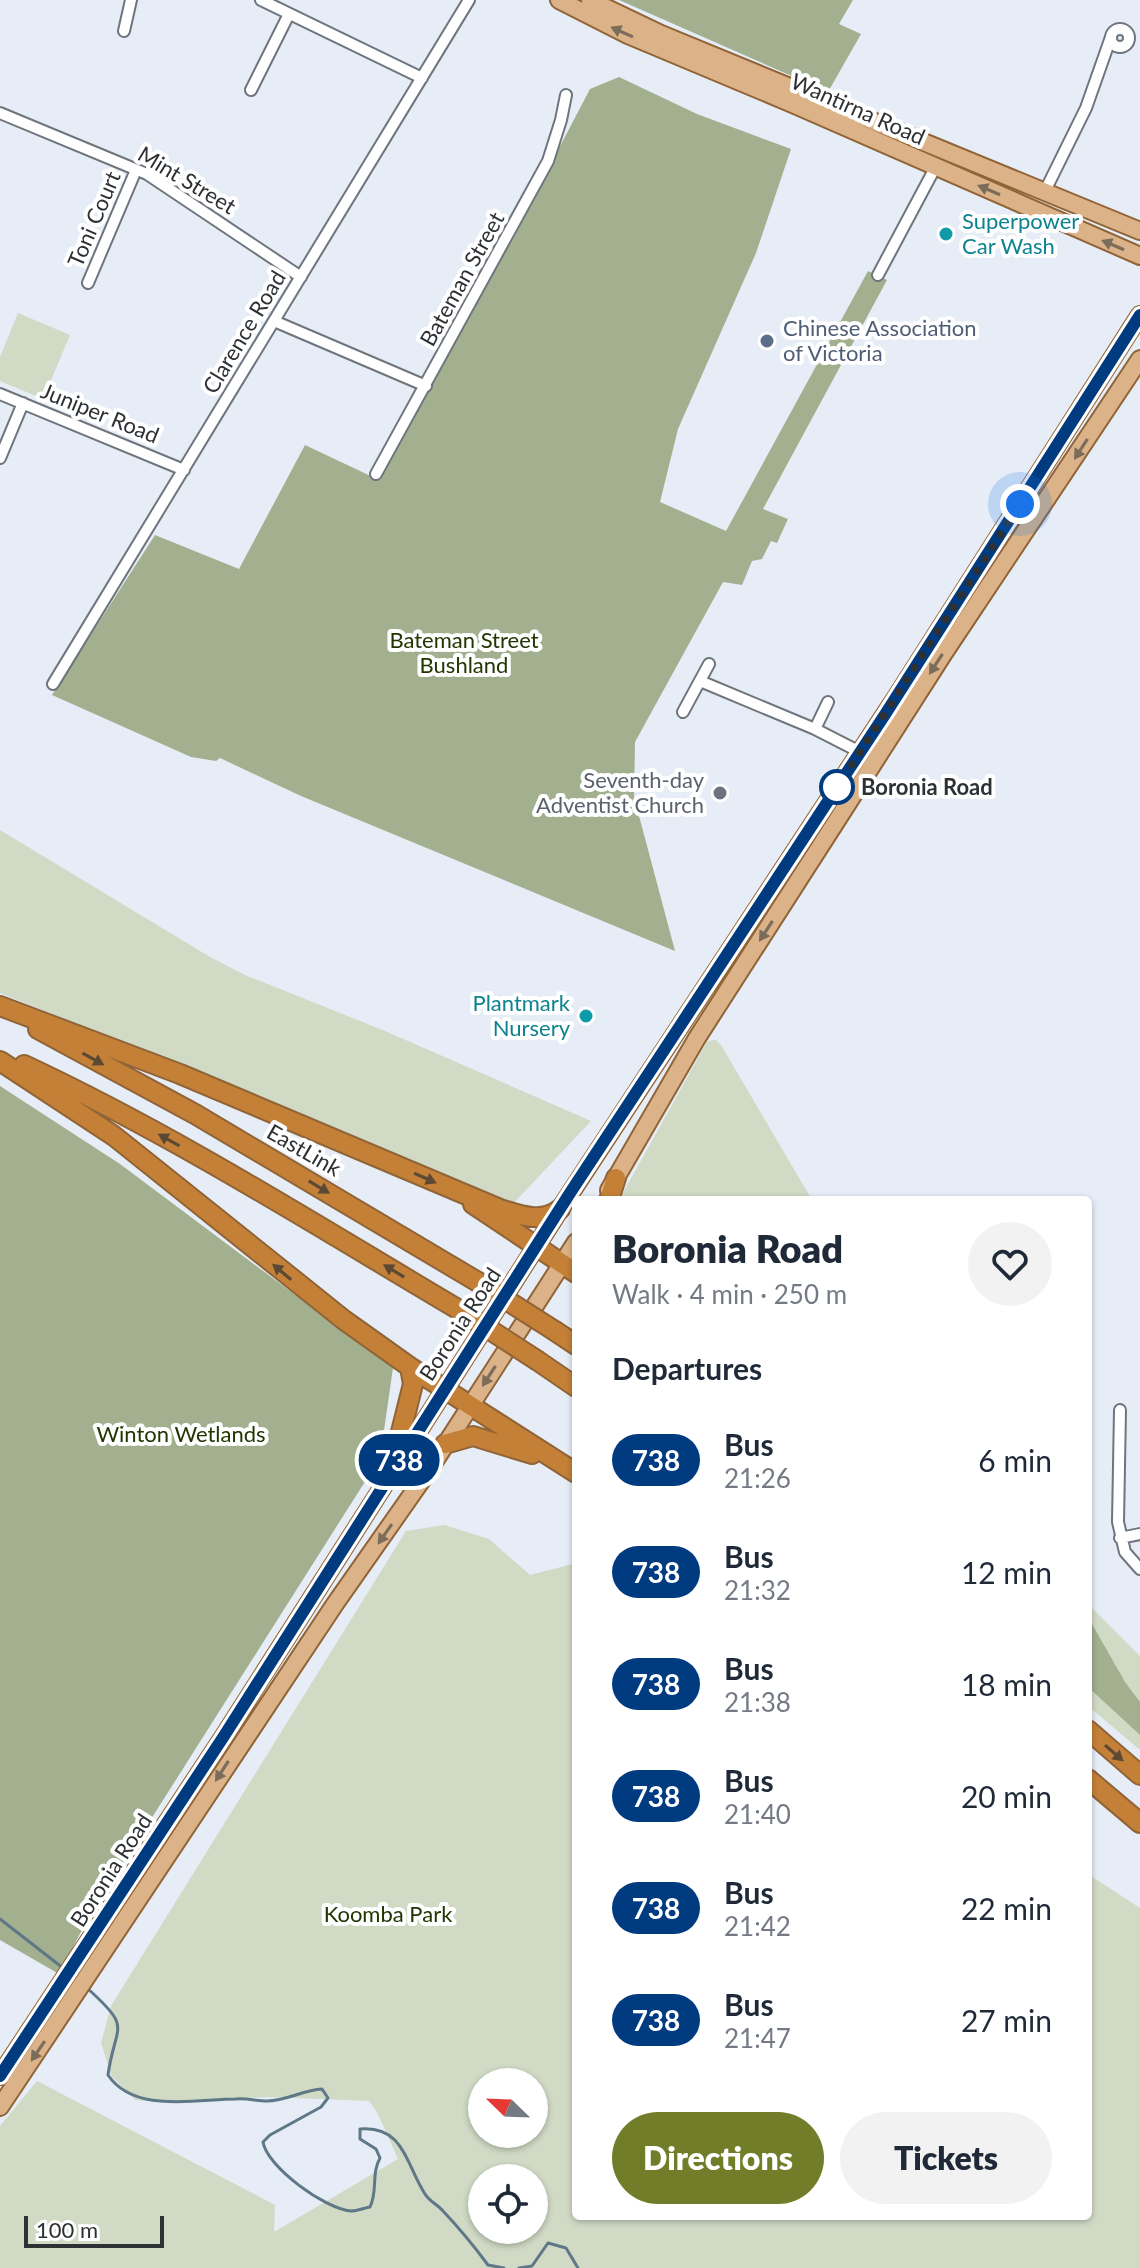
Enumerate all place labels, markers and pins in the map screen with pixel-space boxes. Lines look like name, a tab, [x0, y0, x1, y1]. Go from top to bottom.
place label: Superpower Car Wash	[962, 207, 1079, 259]
marker: Superpower Car Wash	[937, 225, 955, 243]
place label: Chinese Association of Victoria	[783, 314, 976, 366]
marker: Chinese Association of Victoria	[758, 332, 776, 350]
place label: Seventh-day Adventist Church	[536, 766, 705, 818]
marker: Boronia Road	[820, 770, 854, 804]
place label: Boronia Road	[861, 773, 993, 800]
marker: Seventh-day Adventist Church	[711, 784, 729, 802]
place label: Plantmark Nursery	[473, 989, 571, 1041]
marker: Plantmark Nursery	[577, 1007, 595, 1025]

